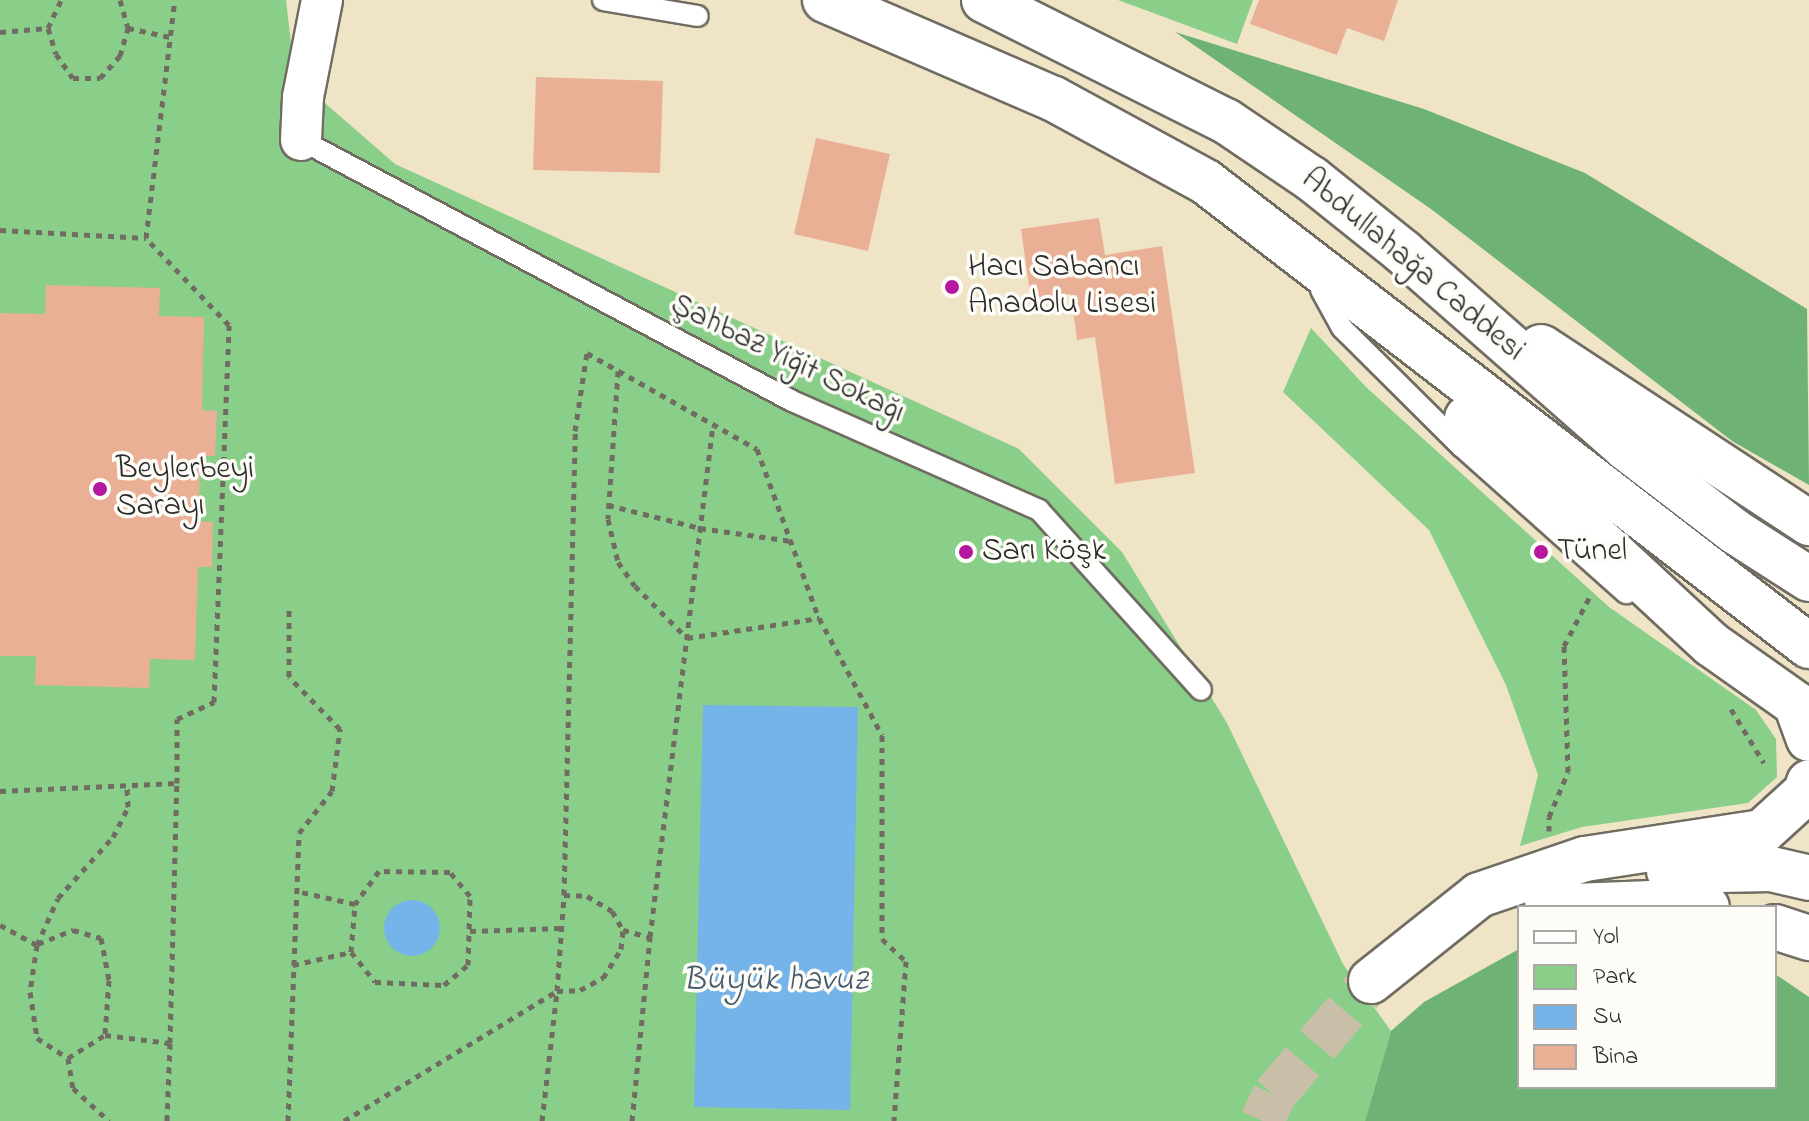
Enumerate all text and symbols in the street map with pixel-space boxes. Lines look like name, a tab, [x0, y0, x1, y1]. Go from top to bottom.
street label: Abdullahağa Caddesi	[1292, 161, 1532, 371]
place label: Hacı Sabancı Anadolu Lisesi	[968, 250, 1156, 325]
marker: Hacı Sabancı Anadolu Lisesi	[943, 278, 961, 296]
street label: Şahbaz Yiğit Sokağı	[664, 287, 910, 433]
place label: Beylerbeyi Sarayı	[116, 452, 254, 527]
marker: Beylerbeyi Sarayı	[91, 480, 109, 498]
place label: Sarı Köşk	[982, 533, 1106, 571]
place label: Tünel	[1557, 533, 1627, 571]
marker: Sarı Köşk	[957, 543, 975, 561]
marker: Tünel	[1532, 543, 1550, 561]
legend	[1517, 905, 1777, 1089]
text: Yol	[1593, 920, 1619, 955]
text: Park	[1593, 960, 1636, 995]
water label: Büyük havuz	[682, 962, 868, 1002]
text: Su	[1593, 1000, 1622, 1035]
text: Bina	[1593, 1040, 1638, 1075]

